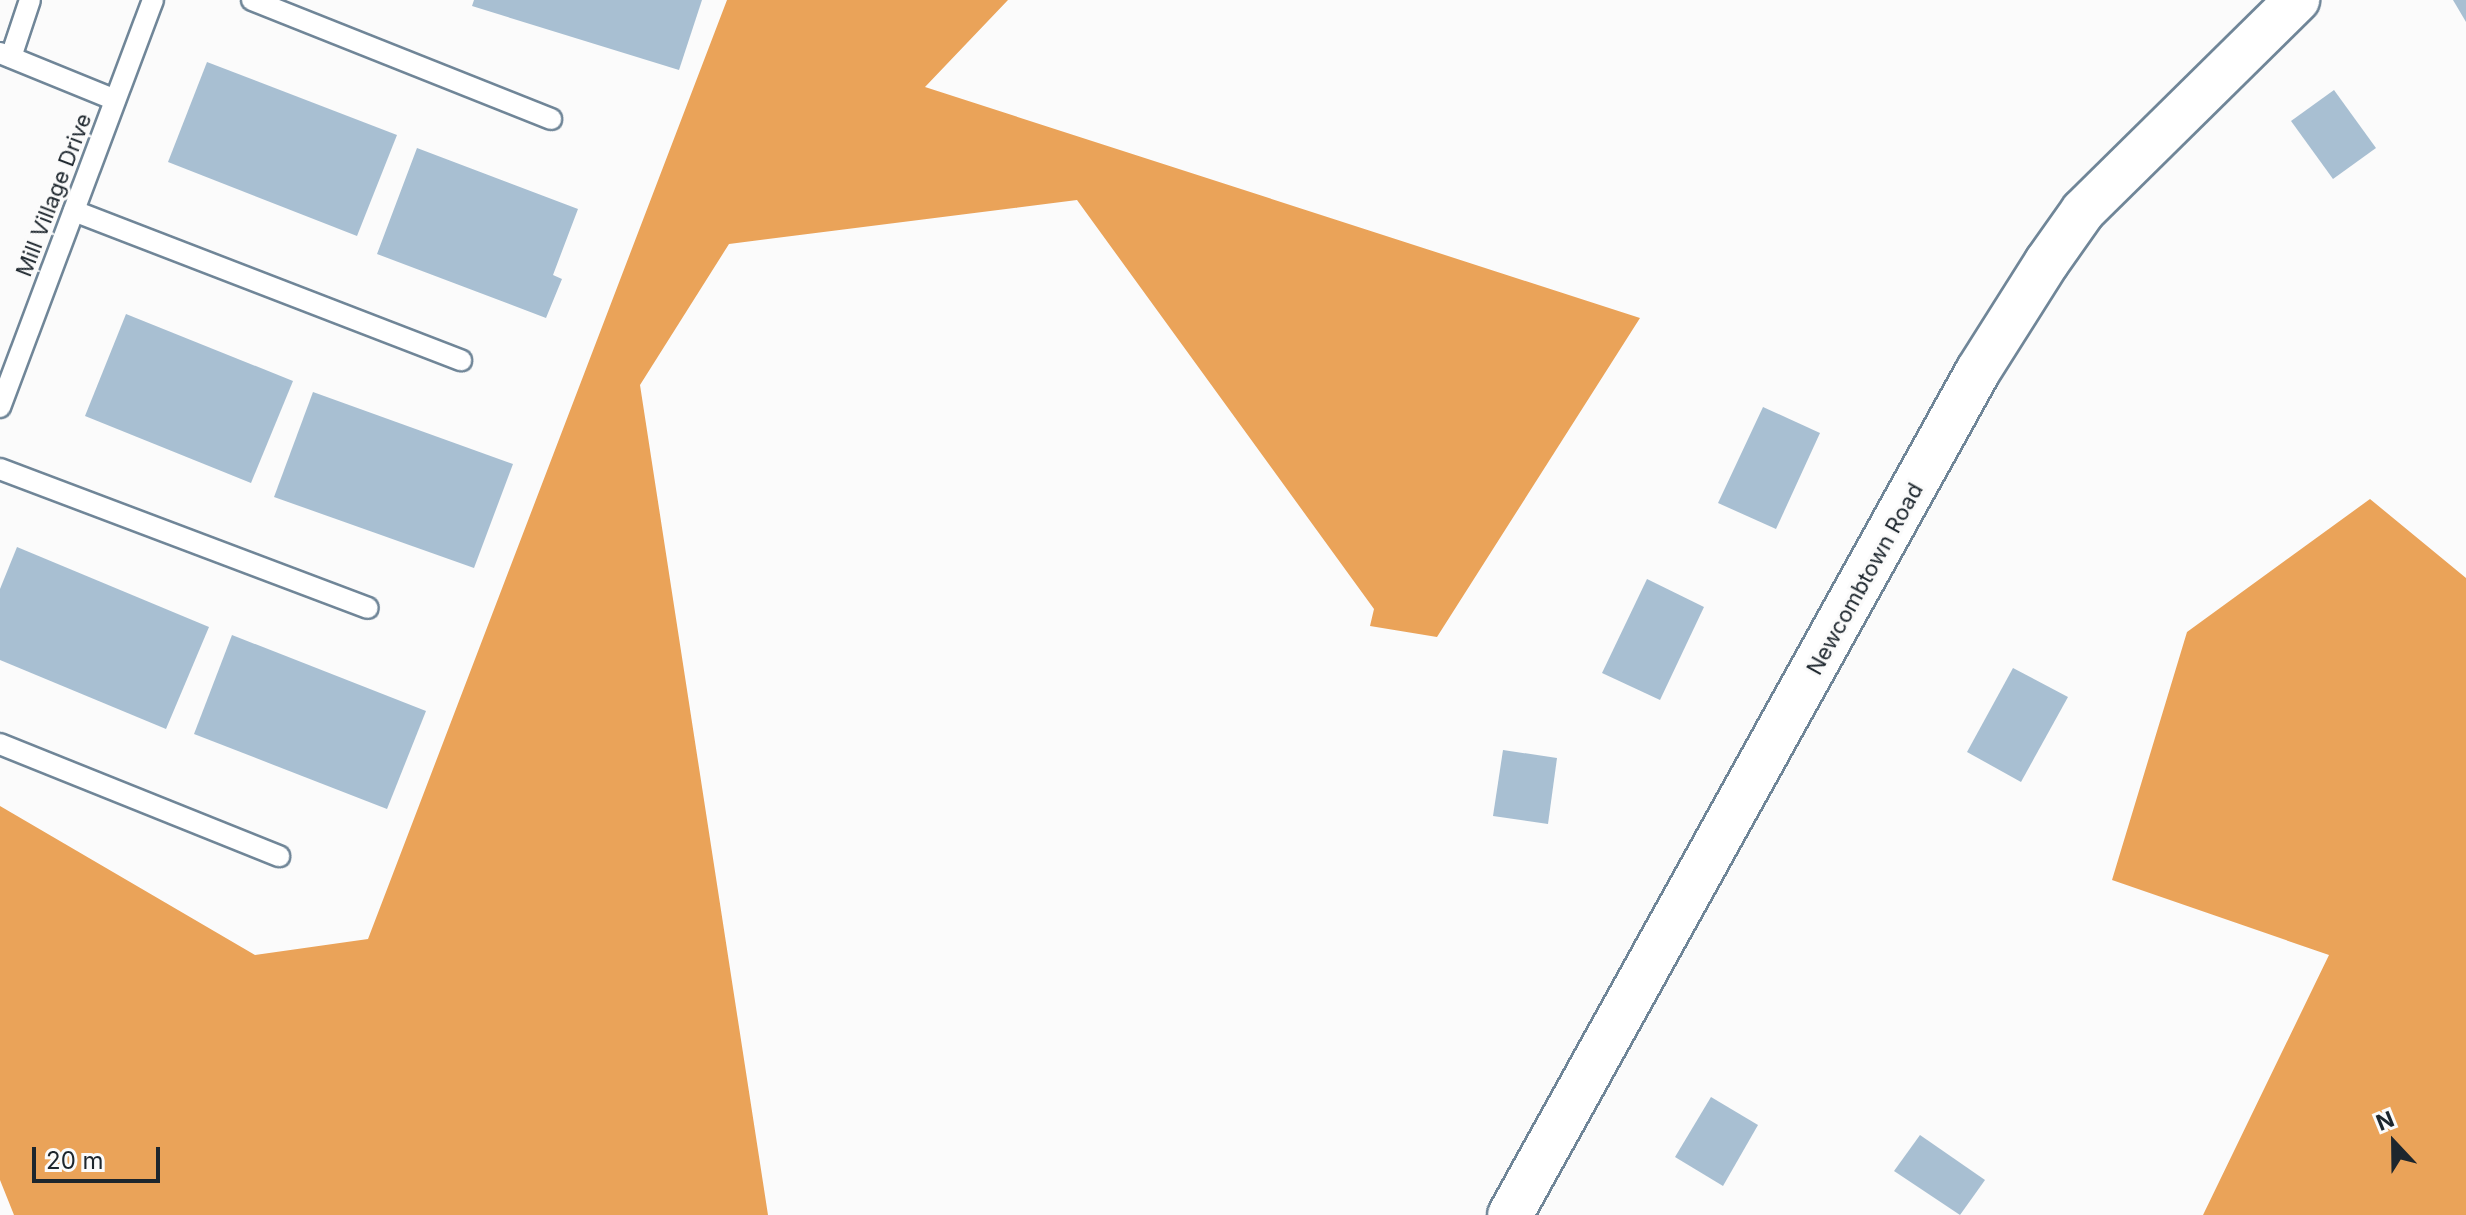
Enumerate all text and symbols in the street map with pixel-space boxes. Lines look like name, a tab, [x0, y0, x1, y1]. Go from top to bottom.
street label: Mill Village Drive	[11, 110, 97, 280]
street label: Newcombtown Road	[1801, 479, 1929, 679]
north arrow	[2354, 1103, 2434, 1183]
text: N	[2372, 1106, 2398, 1136]
scale bar	[36, 1131, 164, 1181]
text: 20 m	[46, 1146, 104, 1175]

